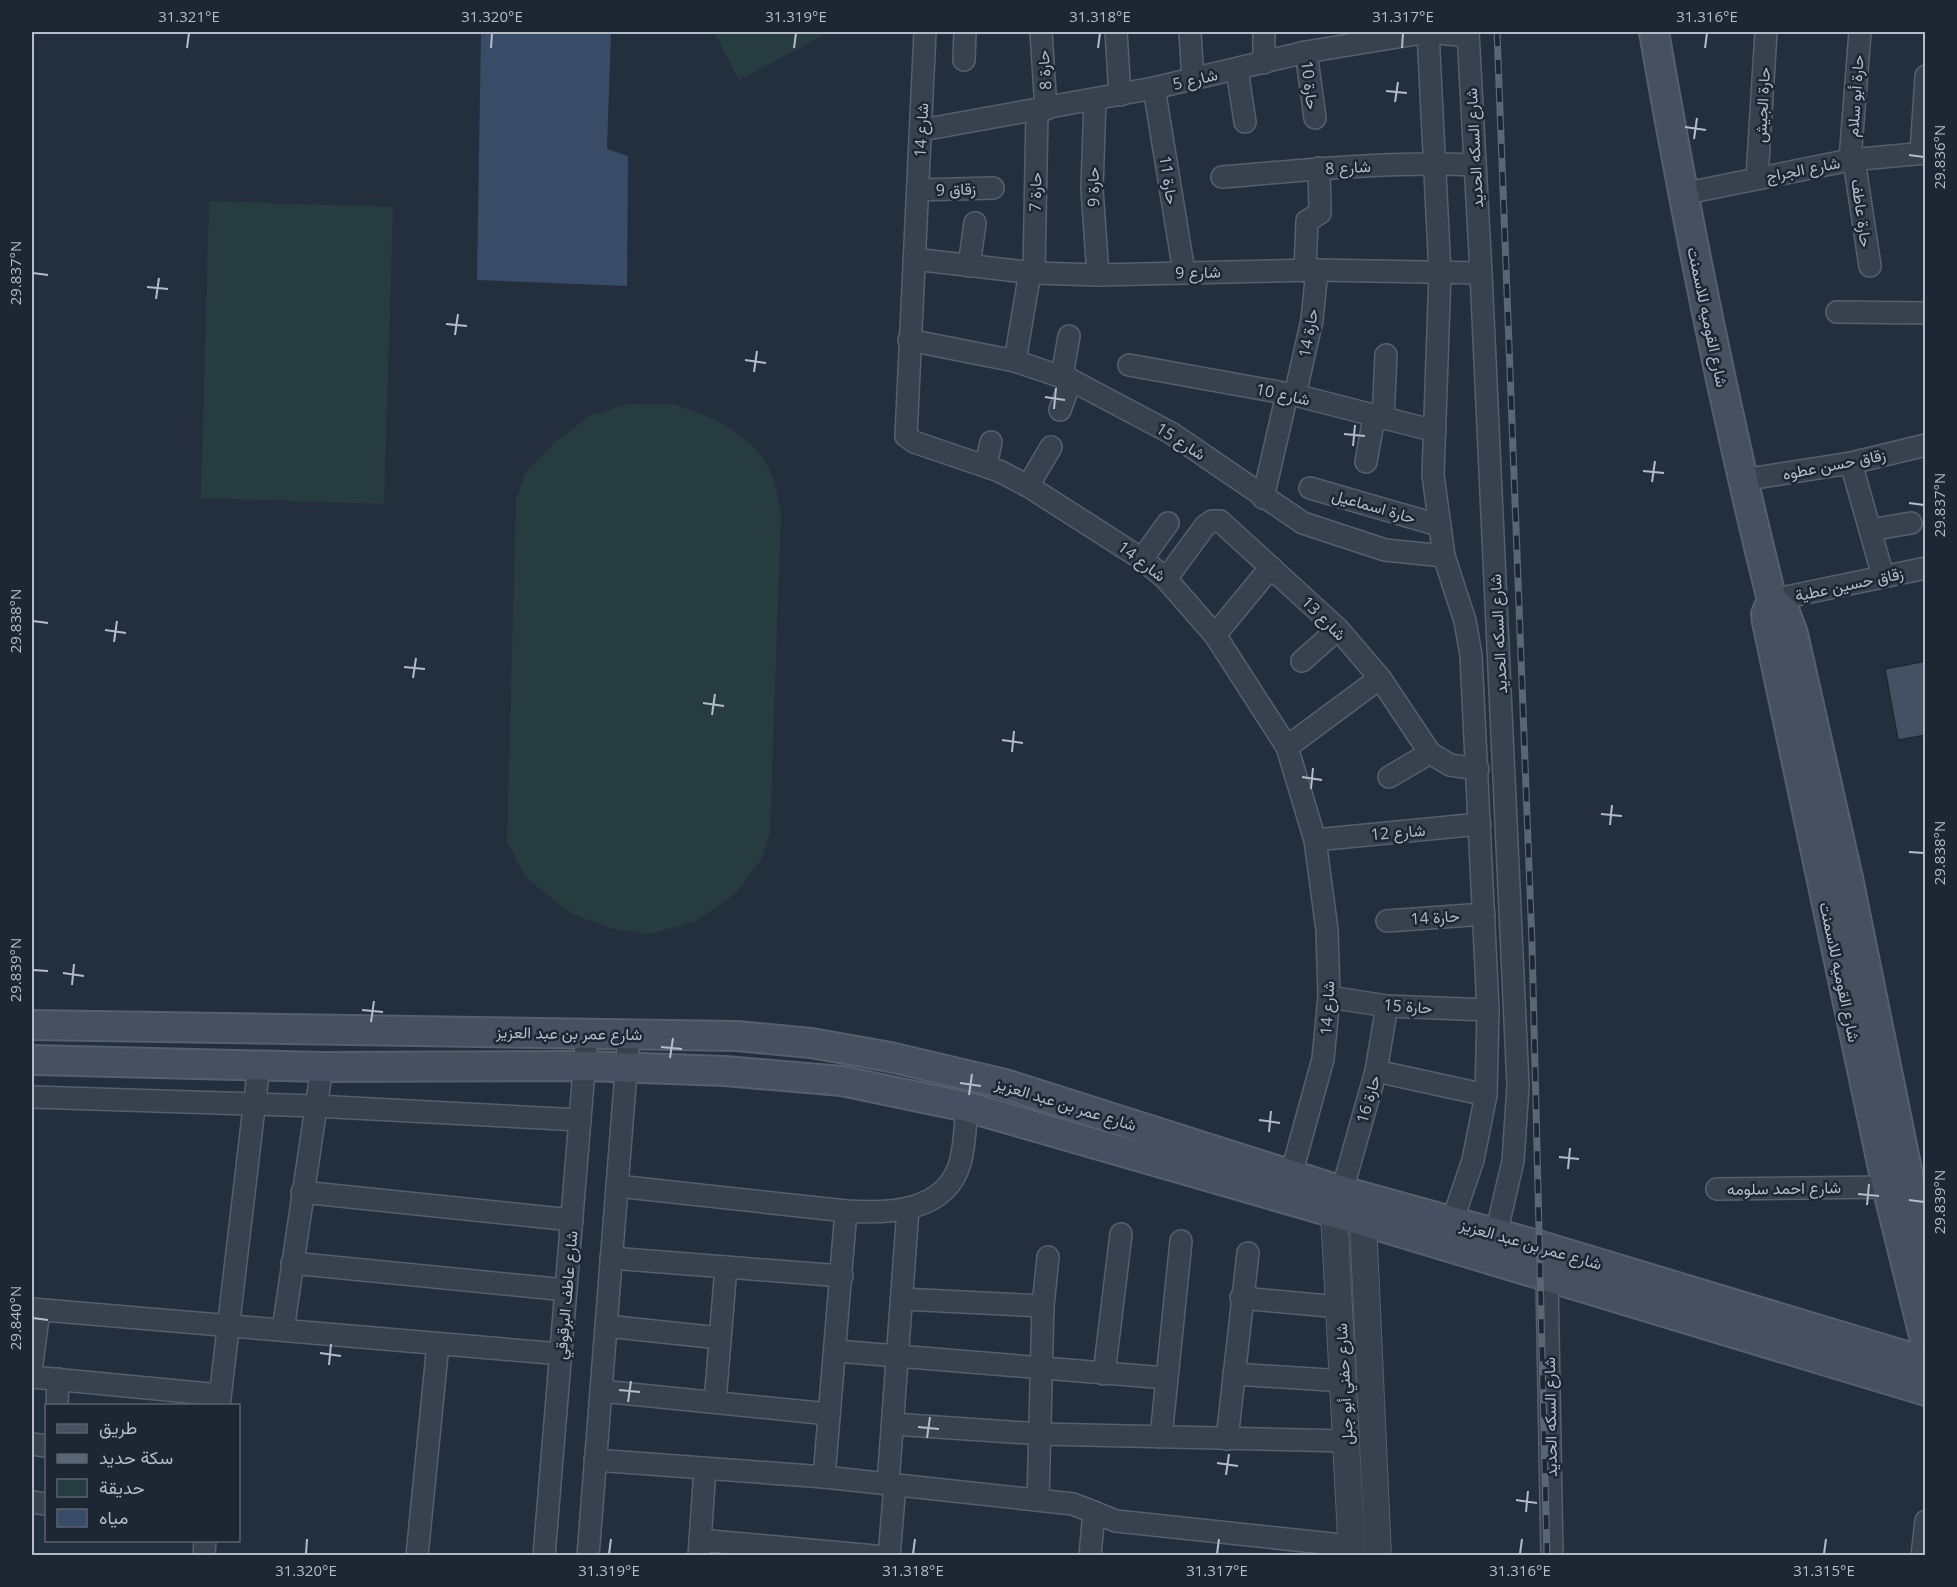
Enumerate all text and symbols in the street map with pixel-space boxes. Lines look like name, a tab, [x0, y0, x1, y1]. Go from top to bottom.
text: 31.321°E	[158, 6, 220, 26]
text: 31.320°E	[461, 6, 523, 26]
text: 31.319°E	[765, 6, 827, 26]
text: 31.318°E	[1069, 6, 1131, 26]
text: 31.317°E	[1372, 6, 1434, 26]
text: 31.316°E	[1676, 6, 1738, 26]
street label: حارة 8	[1032, 49, 1056, 91]
street label: حارة أبو سلام	[1841, 54, 1869, 138]
street label: حارة 10	[1296, 59, 1324, 111]
street label: شارع 5	[1170, 63, 1220, 96]
street label: حارة الجيش	[1749, 66, 1775, 143]
street label: شارع السكه الحديد	[1460, 87, 1489, 209]
street label: شارع 14	[909, 102, 934, 158]
text: 29.836°N	[1929, 125, 1949, 189]
street label: شارع الجراج	[1764, 151, 1842, 188]
street label: حارة 11	[1154, 154, 1184, 206]
street label: شارع 8	[1325, 155, 1371, 180]
street label: حارة 9	[1082, 167, 1104, 207]
street label: حارة 7	[1024, 172, 1046, 212]
street label: زقاق 9	[935, 177, 977, 201]
street label: حارة عاطف	[1846, 178, 1878, 249]
text: 29.837°N	[5, 241, 25, 305]
street label: شارع القوميه للاسمنت	[1681, 245, 1734, 389]
street label: شارع 9	[1175, 261, 1221, 284]
street label: حارة 14	[1293, 307, 1323, 359]
street label: شارع 10	[1254, 378, 1312, 411]
street label: شارع 15	[1151, 417, 1210, 466]
street label: زقاق حسن عطوه	[1780, 443, 1888, 485]
text: 29.837°N	[1929, 473, 1949, 537]
street label: حارة اسماعيل	[1330, 484, 1419, 528]
street label: شارع 14	[1113, 536, 1170, 587]
street label: زقاق حسين عطية	[1793, 562, 1905, 606]
street label: شارع السكه الحديد	[1484, 573, 1513, 695]
text: 29.838°N	[5, 589, 25, 653]
street label: شارع 13	[1296, 591, 1351, 646]
street label: شارع 12	[1370, 819, 1426, 846]
text: 29.838°N	[1929, 821, 1949, 885]
street label: شارع القوميه للاسمنت	[1813, 900, 1866, 1044]
street label: حارة 14	[1410, 904, 1461, 930]
text: 29.839°N	[5, 938, 25, 1002]
street label: شارع 14	[1315, 980, 1340, 1036]
street label: حارة 15	[1383, 993, 1434, 1019]
street label: شارع عمر بن عبد العزيز	[495, 1021, 642, 1046]
street label: شارع عمر بن عبد العزيز	[991, 1072, 1139, 1137]
street label: حارة 16	[1351, 1072, 1385, 1126]
text: 29.839°N	[1929, 1170, 1949, 1234]
street label: شارع احمد سلومه	[1727, 1176, 1841, 1201]
street label: شارع عمر بن عبد العزيز	[1456, 1213, 1604, 1276]
street label: شارع عاطف البرقوقي	[549, 1230, 586, 1361]
text: 29.840°N	[5, 1286, 25, 1350]
street label: شارع حفني أبو جبل	[1330, 1323, 1361, 1445]
street label: شارع السكه الحديد	[1538, 1357, 1563, 1477]
legend	[45, 1404, 240, 1542]
text: طريق	[99, 1415, 137, 1439]
text: سكة حديد	[99, 1445, 173, 1469]
text: حديقة	[99, 1475, 145, 1499]
text: مياه	[99, 1505, 128, 1529]
text: 31.320°E	[275, 1560, 337, 1580]
text: 31.319°E	[578, 1560, 640, 1580]
text: 31.318°E	[882, 1560, 944, 1580]
text: 31.317°E	[1186, 1560, 1248, 1580]
text: 31.316°E	[1489, 1560, 1551, 1580]
text: 31.315°E	[1793, 1560, 1855, 1580]

